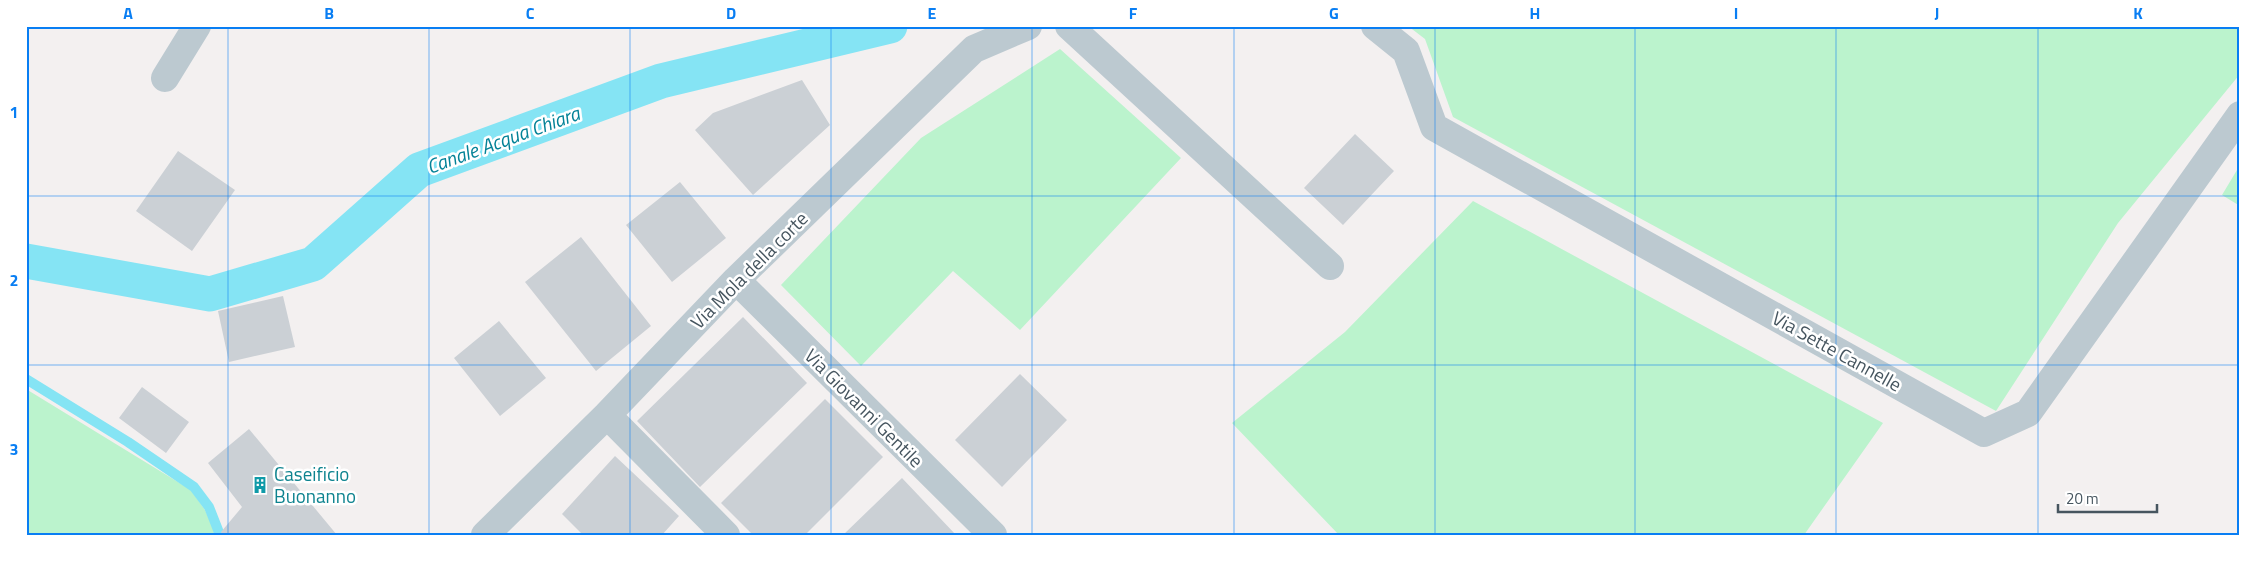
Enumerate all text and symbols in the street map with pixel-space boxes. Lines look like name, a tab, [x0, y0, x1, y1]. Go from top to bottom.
text: A	[123, 1, 133, 25]
text: B	[324, 1, 334, 25]
text: C	[526, 1, 535, 25]
text: D	[726, 1, 736, 25]
text: E	[928, 1, 937, 25]
text: F	[1129, 1, 1138, 25]
text: G	[1329, 1, 1339, 25]
text: H	[1530, 1, 1540, 25]
text: I	[1734, 1, 1738, 25]
text: J	[1935, 1, 1939, 25]
text: K	[2133, 1, 2143, 25]
water label: Canale Acqua Chiara	[422, 97, 585, 182]
text: 1	[10, 100, 18, 124]
street label: Via Mola della corte	[683, 204, 814, 335]
text: 2	[10, 268, 18, 292]
street label: Via Sette Cannelle	[1767, 303, 1907, 398]
street label: Via Giovanni Gentile	[798, 341, 931, 474]
text: 3	[10, 437, 18, 461]
place label: Caseificio Buonanno	[274, 459, 356, 510]
building icon: Caseificio Buonanno	[250, 475, 270, 495]
scale bar	[2058, 481, 2157, 513]
text: 20 m	[2066, 487, 2099, 510]

